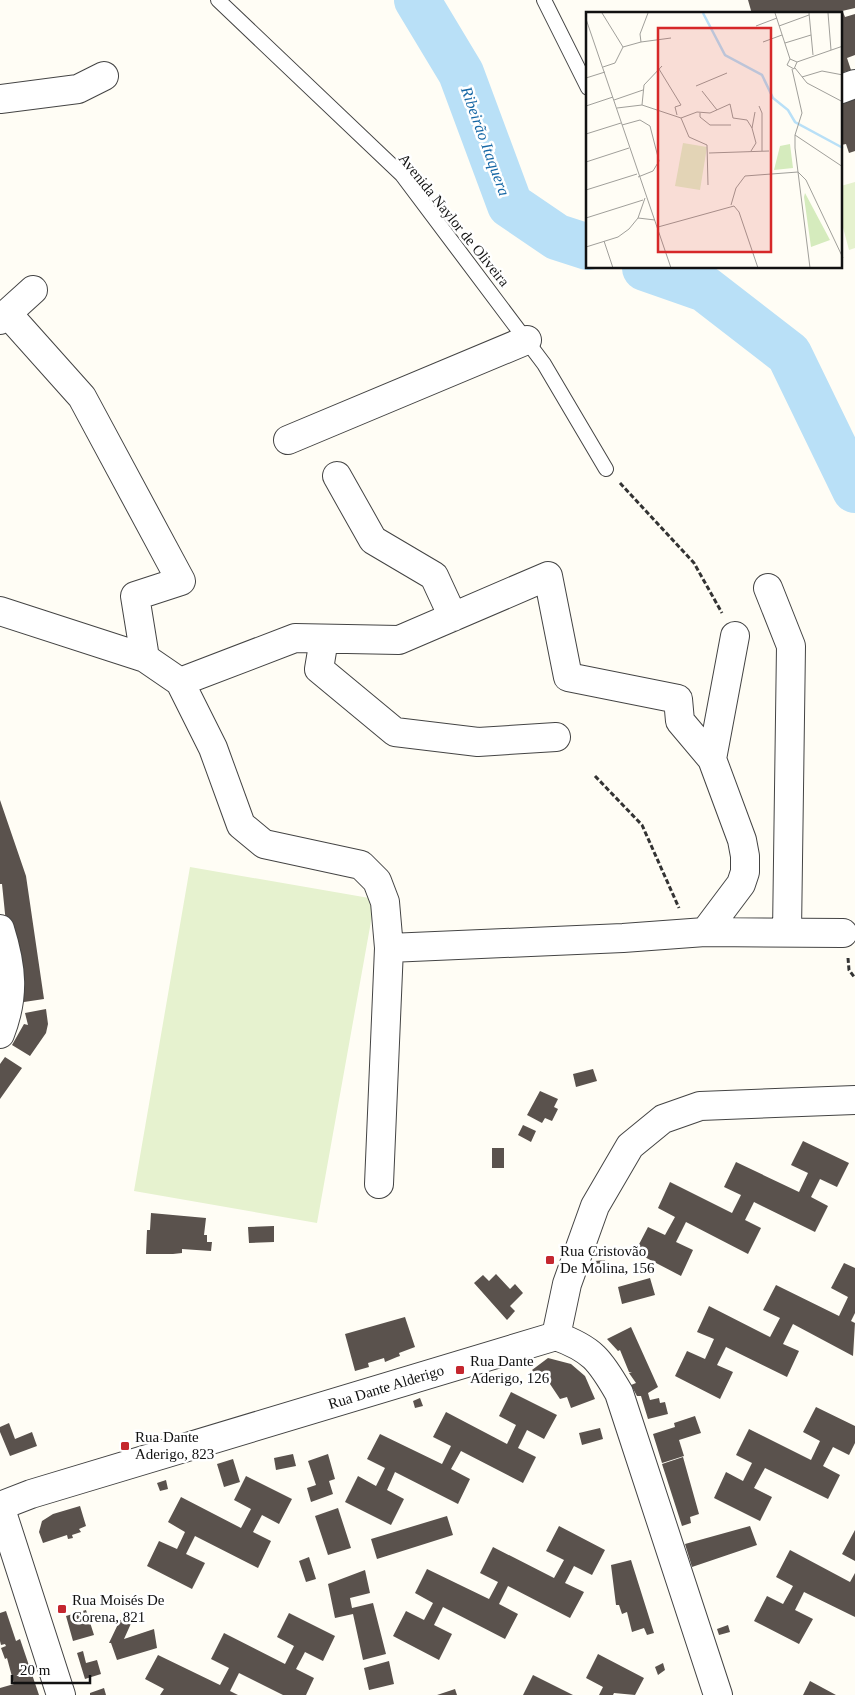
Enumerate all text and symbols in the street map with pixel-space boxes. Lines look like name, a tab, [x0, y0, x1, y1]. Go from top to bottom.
inset map	[586, 12, 842, 269]
water label: Ribeirão Itaquera	[457, 83, 513, 198]
street label: Avenida Naylor de Oliveira	[396, 150, 513, 290]
place label: Rua Cristovão De Molina, 156	[560, 1243, 655, 1276]
marker: Rua Cristovão De Molina, 156	[544, 1254, 556, 1266]
place label: Rua Dante Aderigo, 126	[470, 1353, 550, 1386]
street label: Rua Dante Alderigo	[326, 1362, 446, 1412]
marker: Rua Dante Aderigo, 126	[454, 1364, 466, 1376]
place label: Rua Dante Aderigo, 823	[135, 1429, 214, 1462]
marker: Rua Dante Aderigo, 823	[119, 1440, 131, 1452]
place label: Rua Moisés De Corena, 821	[72, 1592, 165, 1625]
marker: Rua Moisés De Corena, 821	[56, 1603, 68, 1615]
scale bar	[12, 1652, 90, 1684]
text: 20 m	[20, 1662, 51, 1678]

